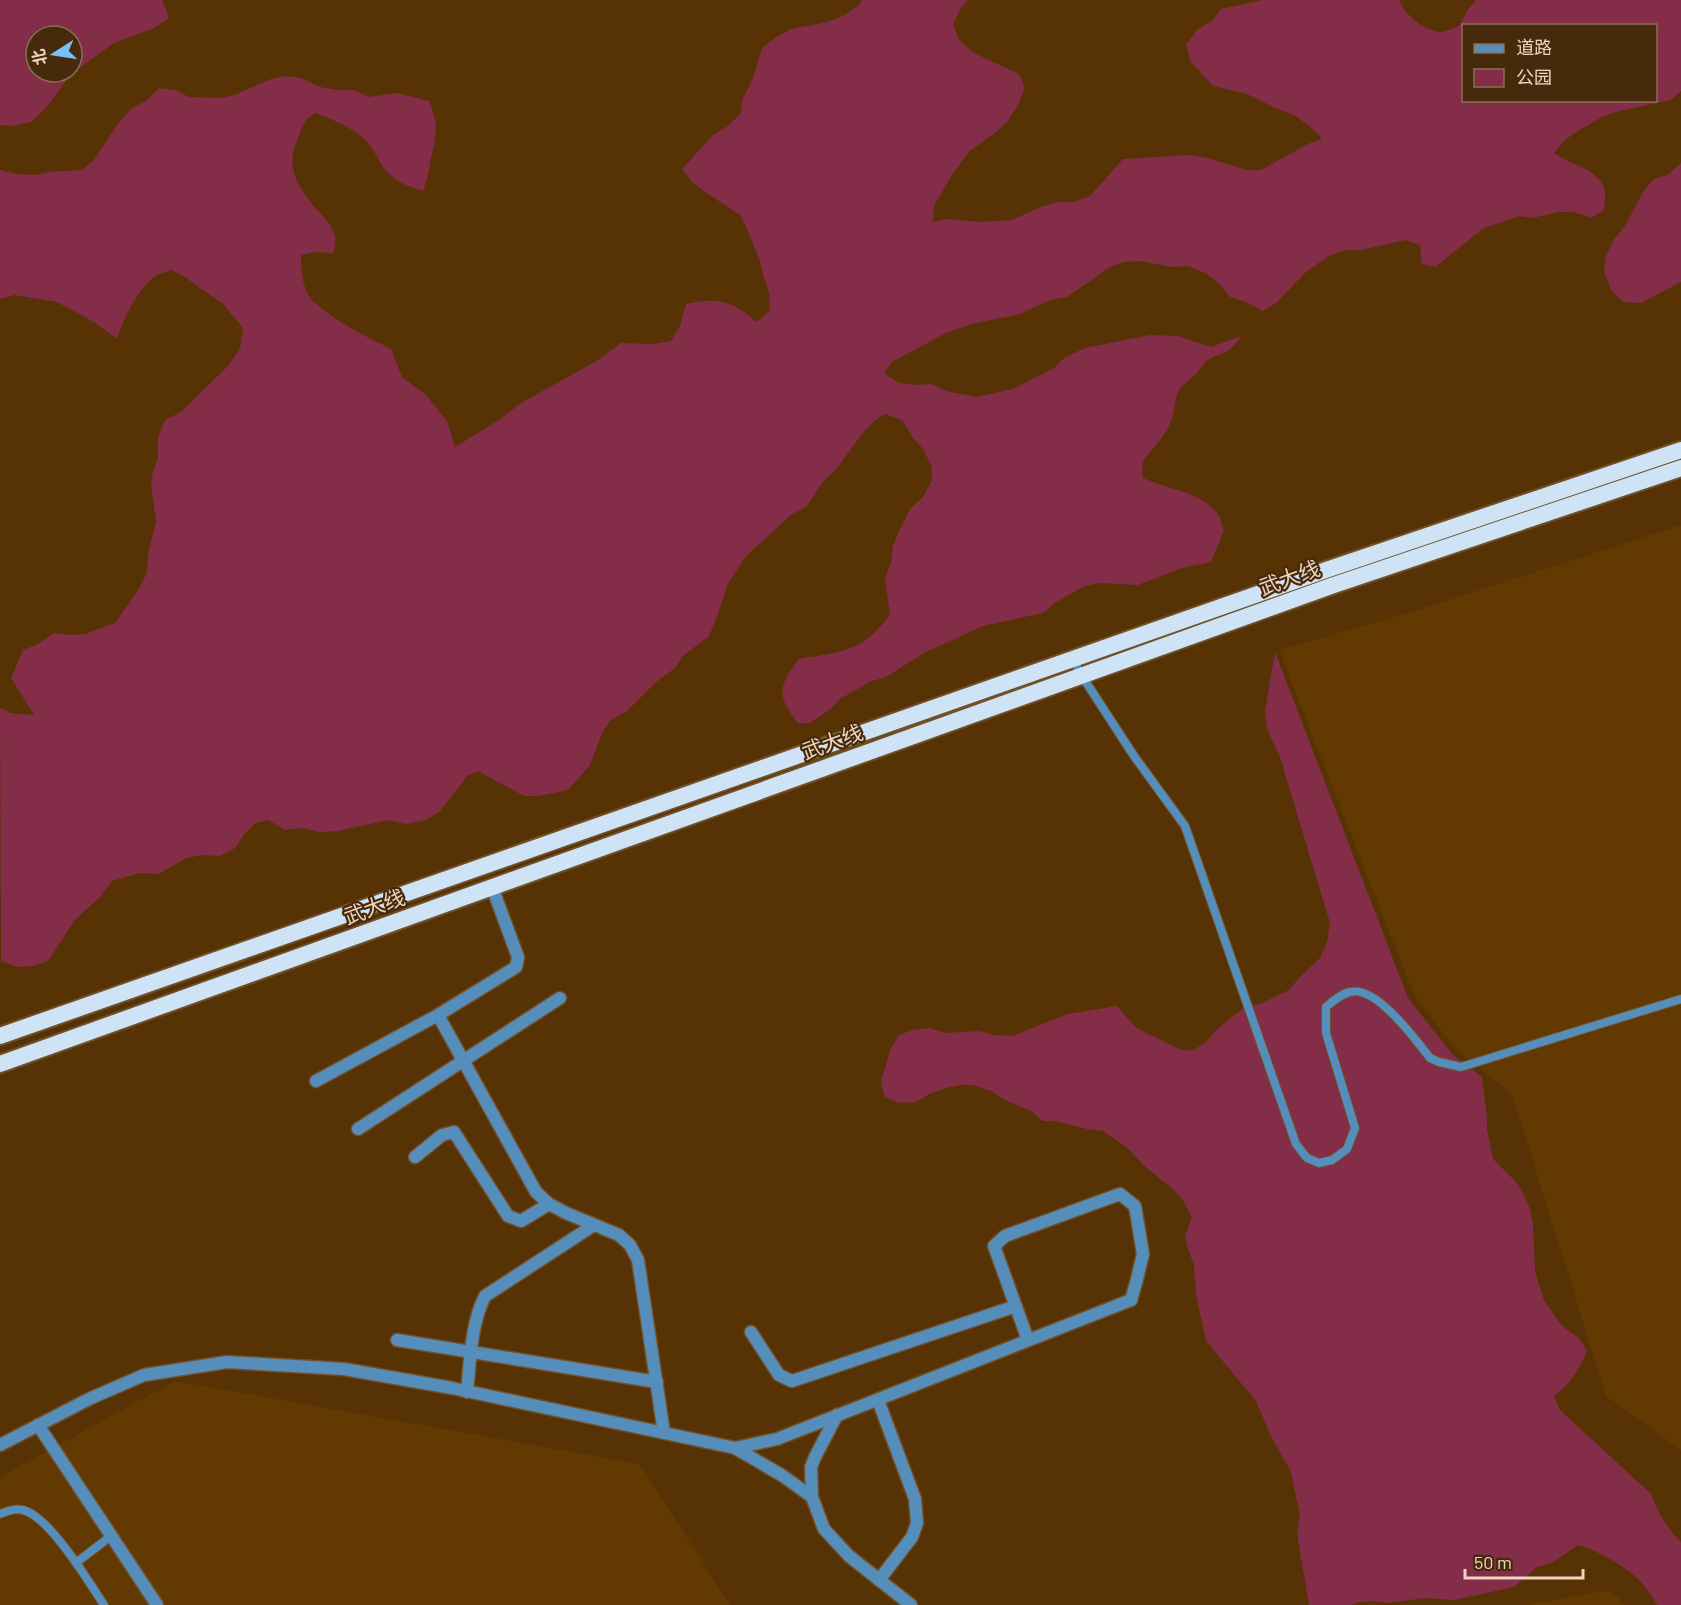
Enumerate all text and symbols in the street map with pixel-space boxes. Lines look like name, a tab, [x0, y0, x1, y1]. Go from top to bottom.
north arrow	[24, 24, 84, 84]
legend	[1462, 24, 1657, 102]
text: 道路	[1516, 36, 1552, 58]
text: 北	[28, 47, 50, 67]
text: 公园	[1516, 66, 1552, 88]
street label: 武大线	[1255, 554, 1323, 600]
street label: 武大线	[798, 718, 866, 764]
street label: 武大线	[340, 883, 408, 929]
scale bar	[1465, 1542, 1584, 1580]
text: 50 m	[1474, 1551, 1512, 1573]

